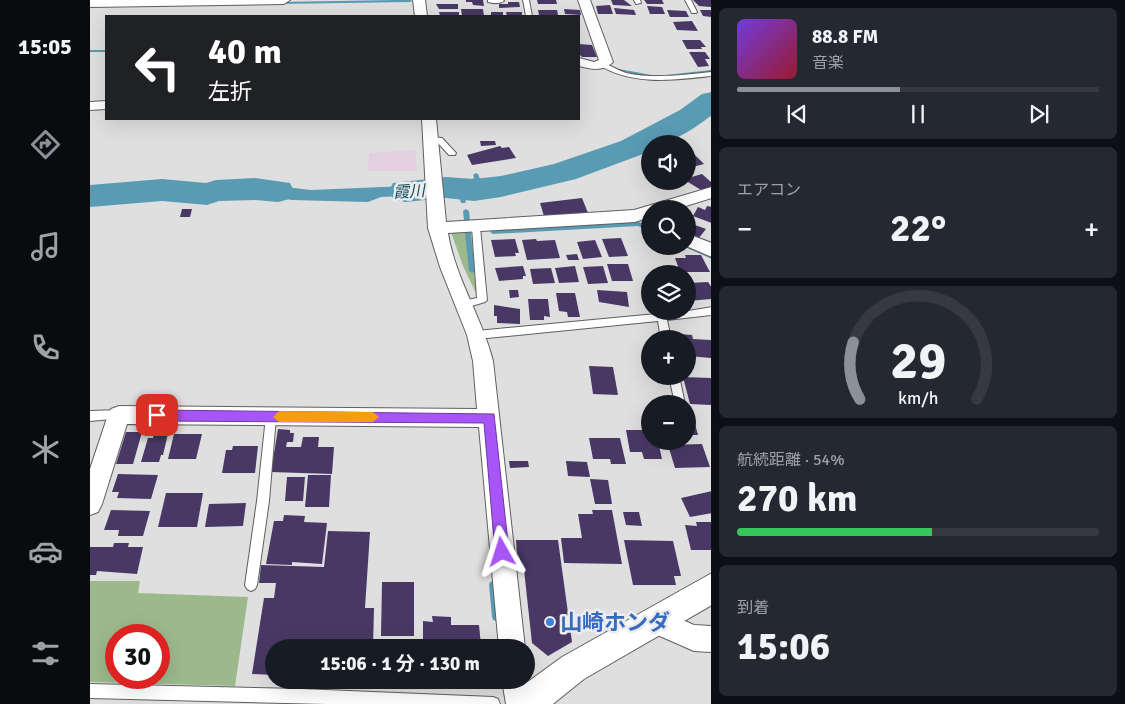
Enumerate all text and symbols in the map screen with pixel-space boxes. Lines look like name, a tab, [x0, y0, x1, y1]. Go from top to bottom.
text: 88.8 FM	[812, 25, 878, 49]
text: 40 m	[208, 30, 282, 73]
text: 15:05	[18, 33, 72, 60]
icon: left	[125, 35, 190, 100]
text: 音楽	[812, 53, 844, 73]
text: 左折	[208, 78, 252, 105]
icon: previous	[783, 100, 811, 128]
icon: pause	[904, 100, 932, 128]
icon: next	[1025, 100, 1053, 128]
icon: directions	[28, 127, 63, 162]
map controls	[641, 135, 696, 450]
button: sound	[641, 135, 696, 190]
text: エアコン	[737, 180, 801, 200]
water label: 霞川	[392, 181, 428, 203]
button: search	[641, 200, 696, 255]
text: 22°	[890, 205, 946, 252]
text: −	[737, 212, 752, 246]
text: +	[1084, 212, 1099, 246]
icon: music	[28, 229, 63, 264]
button: layers	[641, 265, 696, 320]
text: 29	[890, 329, 946, 393]
icon: phone	[28, 330, 63, 365]
button: +	[641, 330, 696, 385]
text: km/h	[898, 387, 938, 409]
pin	[136, 394, 178, 436]
button: −	[641, 395, 696, 450]
icon: arrive	[143, 401, 171, 429]
icon: climate	[28, 432, 63, 467]
text: 航続距離 · 54%	[737, 450, 845, 470]
text: 270 km	[737, 475, 858, 522]
position arrow	[475, 525, 527, 577]
icon: car	[28, 534, 63, 569]
text: 到着	[737, 598, 769, 618]
place label: 山崎ホンダ	[560, 609, 670, 636]
marker: 山崎ホンダ	[544, 616, 556, 628]
text: 15:06	[737, 623, 830, 670]
speed limit sign: 30	[105, 624, 170, 689]
icon: filters	[28, 636, 63, 671]
text: 15:06 · 1 分 · 130 m	[320, 652, 480, 676]

